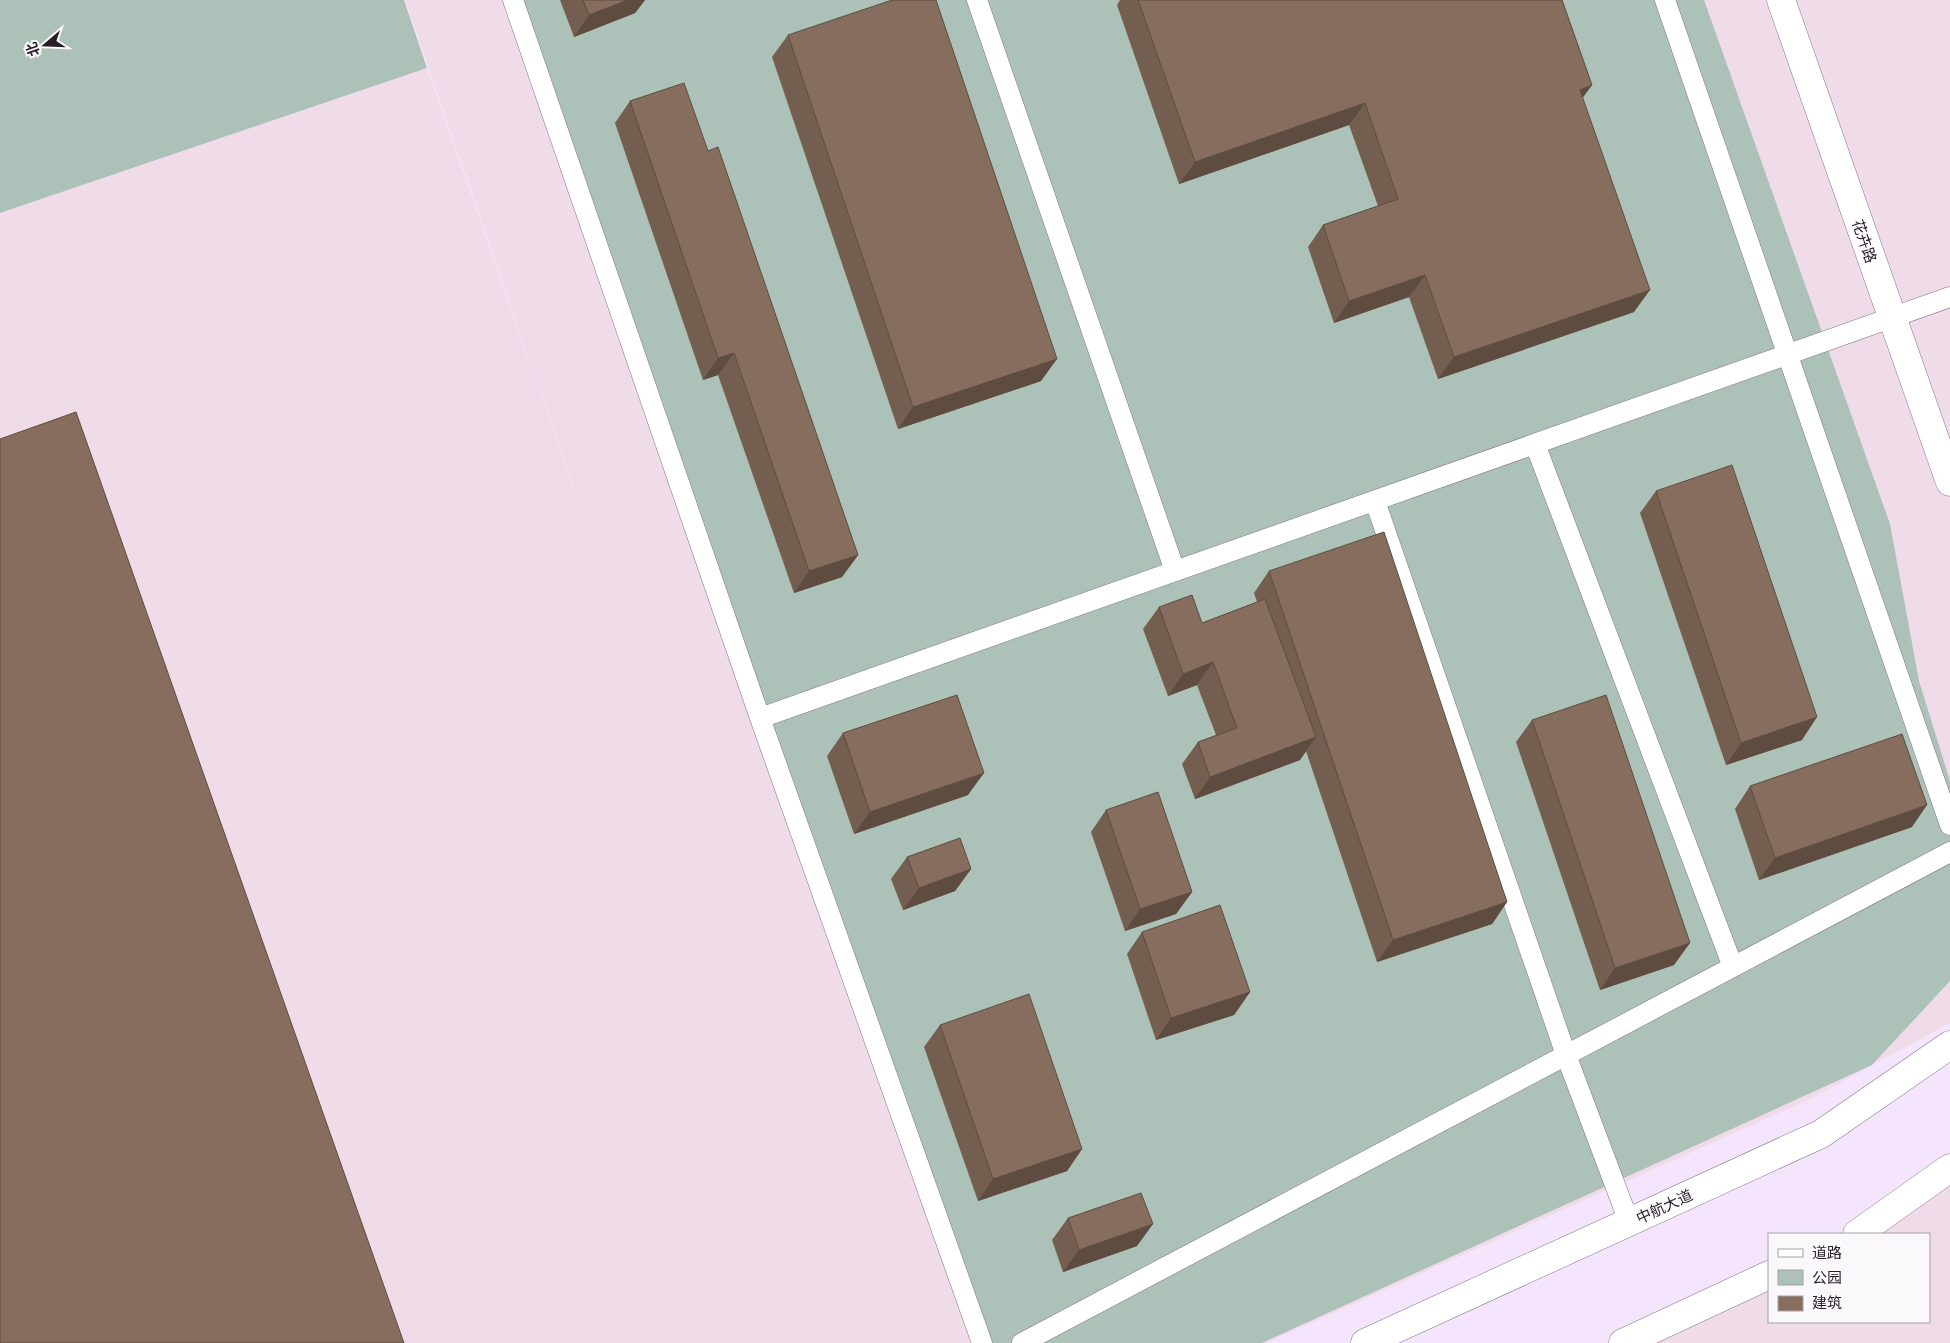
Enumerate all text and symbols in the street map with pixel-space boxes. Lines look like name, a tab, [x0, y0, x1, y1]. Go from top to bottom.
north arrow	[20, 20, 70, 70]
text: 北	[22, 40, 43, 59]
street label: 花卉路	[1849, 217, 1881, 265]
street label: 中航大道	[1633, 1185, 1695, 1227]
legend	[1768, 1233, 1930, 1323]
text: 道路	[1812, 1243, 1842, 1261]
text: 公园	[1812, 1268, 1842, 1286]
text: 建筑	[1812, 1293, 1842, 1311]

